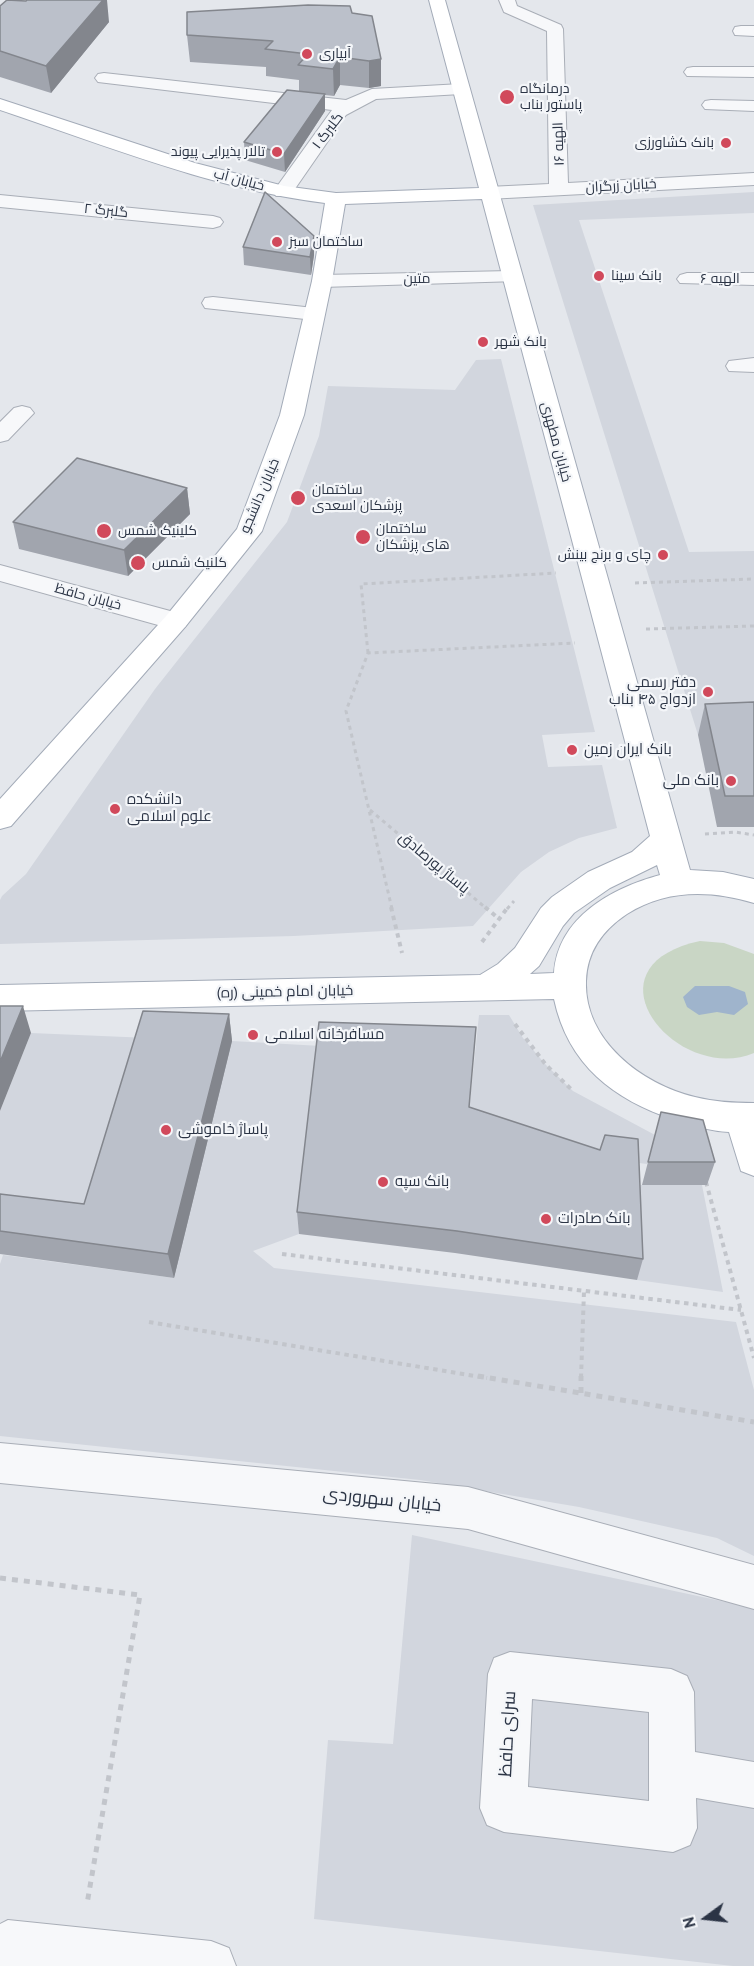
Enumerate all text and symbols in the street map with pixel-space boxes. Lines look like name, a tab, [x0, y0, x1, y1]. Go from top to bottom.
place label: آبیاری	[319, 46, 351, 62]
marker: آبیاری	[300, 47, 314, 61]
place label: درمانگاه پاستور بناب	[520, 81, 582, 114]
marker: درمانگاه پاستور بناب	[498, 88, 516, 106]
street label: گلبرگ ۱	[309, 110, 347, 152]
street label: الهیه ۱۶	[550, 122, 568, 166]
place label: بانک کشاورزی	[635, 135, 714, 151]
marker: بانک کشاورزی	[719, 136, 733, 150]
place label: تالار پذیرایی پیوند	[171, 144, 265, 160]
marker: تالار پذیرایی پیوند	[270, 145, 284, 159]
street label: خیابان آب	[212, 165, 266, 195]
street label: خیابان زرگران	[585, 176, 657, 196]
street label: گلبرگ ۲	[83, 200, 129, 222]
place label: ساختمان سبز	[289, 234, 363, 250]
marker: ساختمان سبز	[270, 235, 284, 249]
place label: بانک سینا	[611, 268, 662, 284]
marker: بانک سینا	[592, 269, 606, 283]
street label: متین	[403, 270, 431, 288]
street label: الهیه ۶	[700, 271, 740, 287]
place label: بانک شهر	[495, 334, 547, 350]
marker: بانک شهر	[476, 335, 490, 349]
street label: خیابان مطهری	[537, 400, 575, 484]
street label: خیابان دانشجو	[237, 456, 283, 536]
place label: ساختمان پزشکان اسعدی	[312, 482, 402, 514]
marker: ساختمان پزشکان اسعدی	[289, 489, 307, 507]
place label: ساختمان های پزشکان	[376, 521, 450, 554]
marker: کلینیک شمس	[95, 522, 113, 540]
place label: کلینیک شمس	[118, 523, 197, 539]
marker: ساختمان های پزشکان	[354, 528, 372, 546]
place label: چای و برنج بینش	[558, 547, 651, 563]
marker: چای و برنج بینش	[656, 548, 670, 562]
marker: کلنیک شمس	[129, 554, 147, 572]
place label: کلنیک شمس	[152, 555, 227, 571]
street label: خیابان حافظ	[53, 580, 123, 614]
place label: دفتر رسمی ازدواج ۴۵ بناب	[609, 674, 696, 709]
marker: دفتر رسمی ازدواج ۴۵ بناب	[701, 685, 715, 699]
place label: بانک ایران زمین	[584, 741, 672, 759]
marker: بانک ایران زمین	[565, 743, 579, 757]
place label: بانک ملی	[663, 772, 719, 790]
marker: بانک ملی	[724, 774, 738, 788]
place label: دانشکده علوم اسلامی	[127, 791, 212, 826]
marker: دانشکده علوم اسلامی	[108, 802, 122, 816]
street label: پاساژ پورصادق	[395, 828, 473, 898]
street label: خیابان امام خمینی (ره)	[216, 982, 354, 1002]
place label: مسافرخانه اسلامی	[265, 1026, 384, 1044]
marker: مسافرخانه اسلامی	[246, 1028, 260, 1042]
place label: پاساژ خاموشی	[178, 1121, 268, 1139]
marker: پاساژ خاموشی	[159, 1123, 173, 1137]
place label: بانک سپه	[395, 1173, 449, 1191]
marker: بانک سپه	[376, 1175, 390, 1189]
place label: بانک صادرات	[558, 1210, 630, 1228]
marker: بانک صادرات	[539, 1212, 553, 1226]
street label: خیابان سهروردی	[322, 1483, 442, 1517]
street label: سرای حافظ	[495, 1690, 521, 1778]
north arrow	[676, 1888, 736, 1948]
text: N	[678, 1915, 700, 1930]

